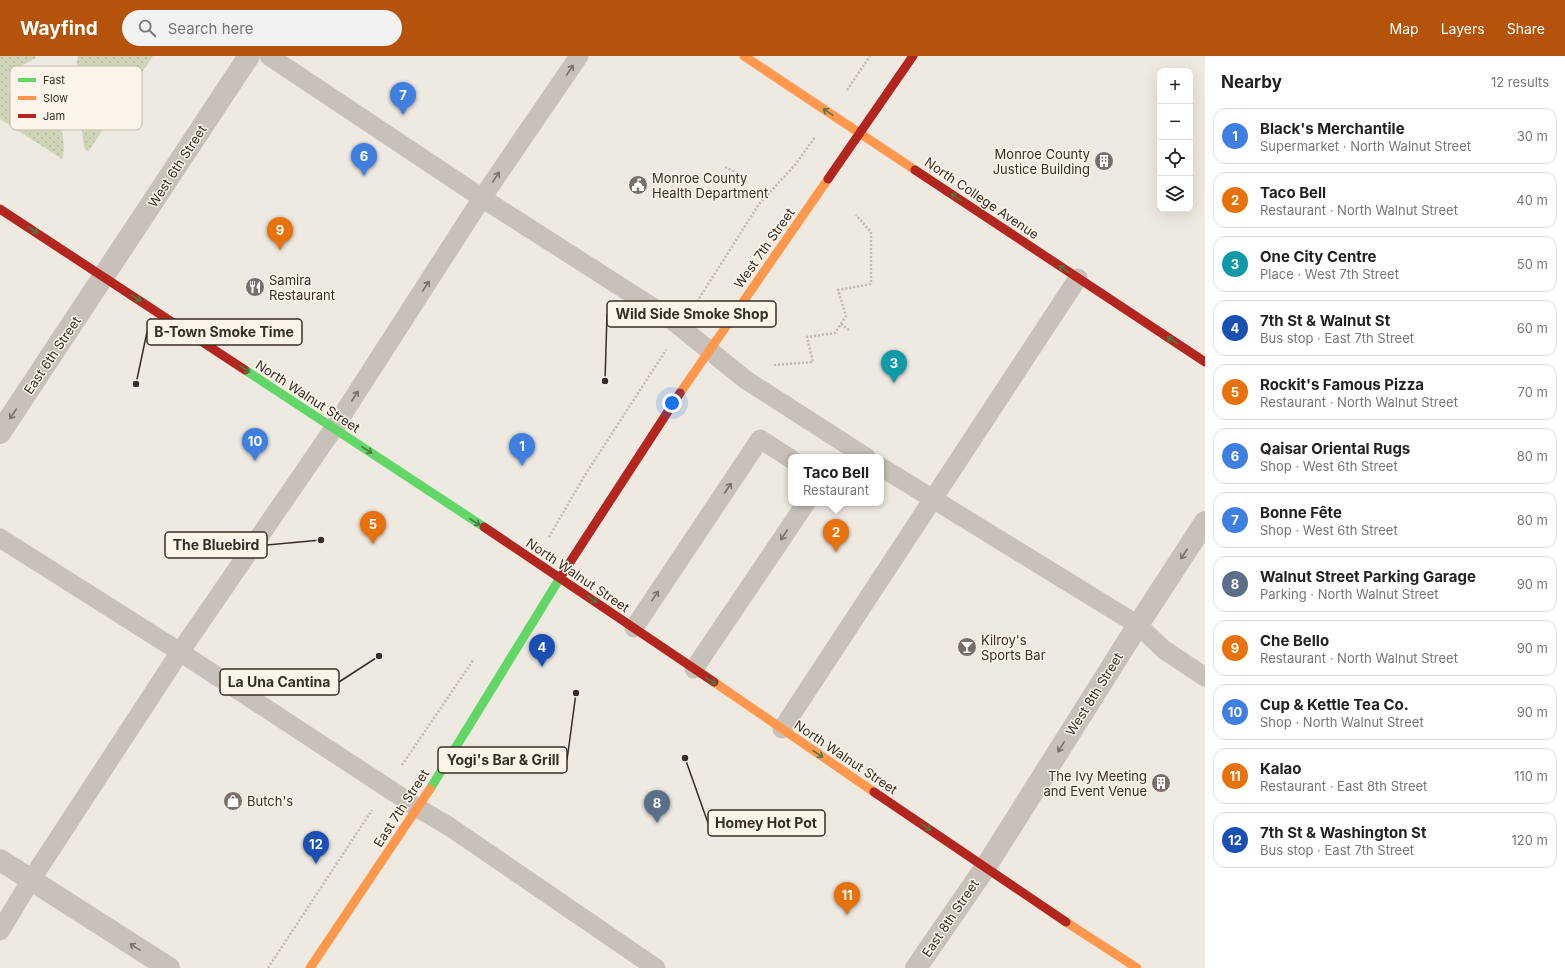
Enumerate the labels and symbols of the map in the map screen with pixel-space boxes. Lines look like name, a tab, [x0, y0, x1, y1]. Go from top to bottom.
one-way arrow	[566, 65, 574, 76]
legend	[10, 66, 142, 130]
text: Fast	[43, 73, 65, 87]
pin: 7	[390, 82, 416, 115]
text: Slow	[43, 91, 68, 105]
one-way arrow	[822, 107, 833, 116]
text: Jam	[43, 109, 65, 123]
street label: West 6th Street	[144, 122, 210, 210]
pin: 6	[351, 143, 377, 176]
place label: Monroe County Justice Building	[993, 146, 1090, 177]
building icon: Monroe County Justice Building	[1093, 150, 1115, 172]
street label: North College Avenue	[922, 154, 1042, 242]
place label: Monroe County Health Department	[652, 170, 768, 201]
one-way arrow	[492, 172, 501, 183]
public building icon: Monroe County Health Department	[627, 174, 649, 196]
one-way arrow	[951, 193, 962, 201]
street label: West 7th Street	[730, 205, 798, 291]
pin: 9	[267, 217, 293, 250]
one-way arrow	[27, 227, 39, 235]
one-way arrow	[1058, 264, 1070, 272]
place label: Samira Restaurant	[269, 272, 335, 303]
restaurant icon: Samira Restaurant	[244, 276, 266, 298]
one-way arrow	[421, 281, 430, 292]
one-way arrow	[130, 294, 141, 302]
callout: Wild Side Smoke Shop	[607, 301, 776, 327]
text: Wild Side Smoke Shop	[616, 305, 769, 322]
street label: East 6th Street	[20, 313, 84, 397]
callout: B-Town Smoke Time	[147, 319, 302, 345]
text: B-Town Smoke Time	[154, 323, 294, 340]
one-way arrow	[1167, 336, 1178, 344]
pin: 3	[881, 350, 907, 383]
street label: North Walnut Street	[253, 356, 363, 436]
one-way arrow	[239, 366, 251, 374]
one-way arrow	[351, 391, 359, 402]
your location	[662, 393, 682, 413]
one-way arrow	[8, 408, 16, 420]
pin: 10	[242, 428, 268, 461]
pin: 1	[509, 433, 535, 466]
one-way arrow	[361, 446, 372, 454]
one-way arrow	[724, 482, 732, 493]
pin: 5	[360, 511, 386, 544]
one-way arrow	[469, 518, 481, 526]
pin: 2	[823, 519, 849, 552]
one-way arrow	[780, 530, 788, 541]
callout: The Bluebird	[165, 532, 267, 558]
street label: North Walnut Street	[523, 535, 633, 615]
text: The Bluebird	[173, 536, 259, 553]
one-way arrow	[1179, 548, 1187, 560]
one-way arrow	[652, 590, 660, 602]
one-way arrow	[586, 595, 597, 603]
place label: Kilroy's Sports Bar	[981, 632, 1046, 663]
pin: 4	[529, 634, 555, 667]
bar icon: Kilroy's Sports Bar	[956, 636, 978, 658]
street label: West 8th Street	[1062, 650, 1126, 738]
callout: La Una Cantina	[220, 669, 339, 695]
text: La Una Cantina	[228, 673, 330, 690]
one-way arrow	[705, 677, 716, 685]
street label: North Walnut Street	[791, 717, 901, 797]
one-way arrow	[1057, 741, 1065, 753]
callout: Yogi's Bar & Grill	[438, 747, 567, 773]
one-way arrow	[812, 750, 823, 758]
text: Yogi's Bar & Grill	[447, 751, 559, 768]
street label: East 7th Street	[370, 766, 432, 850]
place label: The Ivy Meeting and Event Venue	[1044, 768, 1147, 799]
building icon: The Ivy Meeting and Event Venue	[1150, 772, 1172, 794]
shop icon: Butch's	[222, 790, 244, 812]
pin: 8	[644, 790, 670, 823]
place label: Butch's	[247, 793, 293, 809]
callout: Homey Hot Pot	[708, 810, 825, 836]
text: Homey Hot Pot	[715, 814, 817, 831]
one-way arrow	[920, 823, 931, 831]
pin: 12	[303, 831, 329, 864]
street label: East 8th Street	[918, 876, 982, 960]
pin: 11	[834, 882, 860, 915]
one-way arrow	[129, 943, 141, 951]

